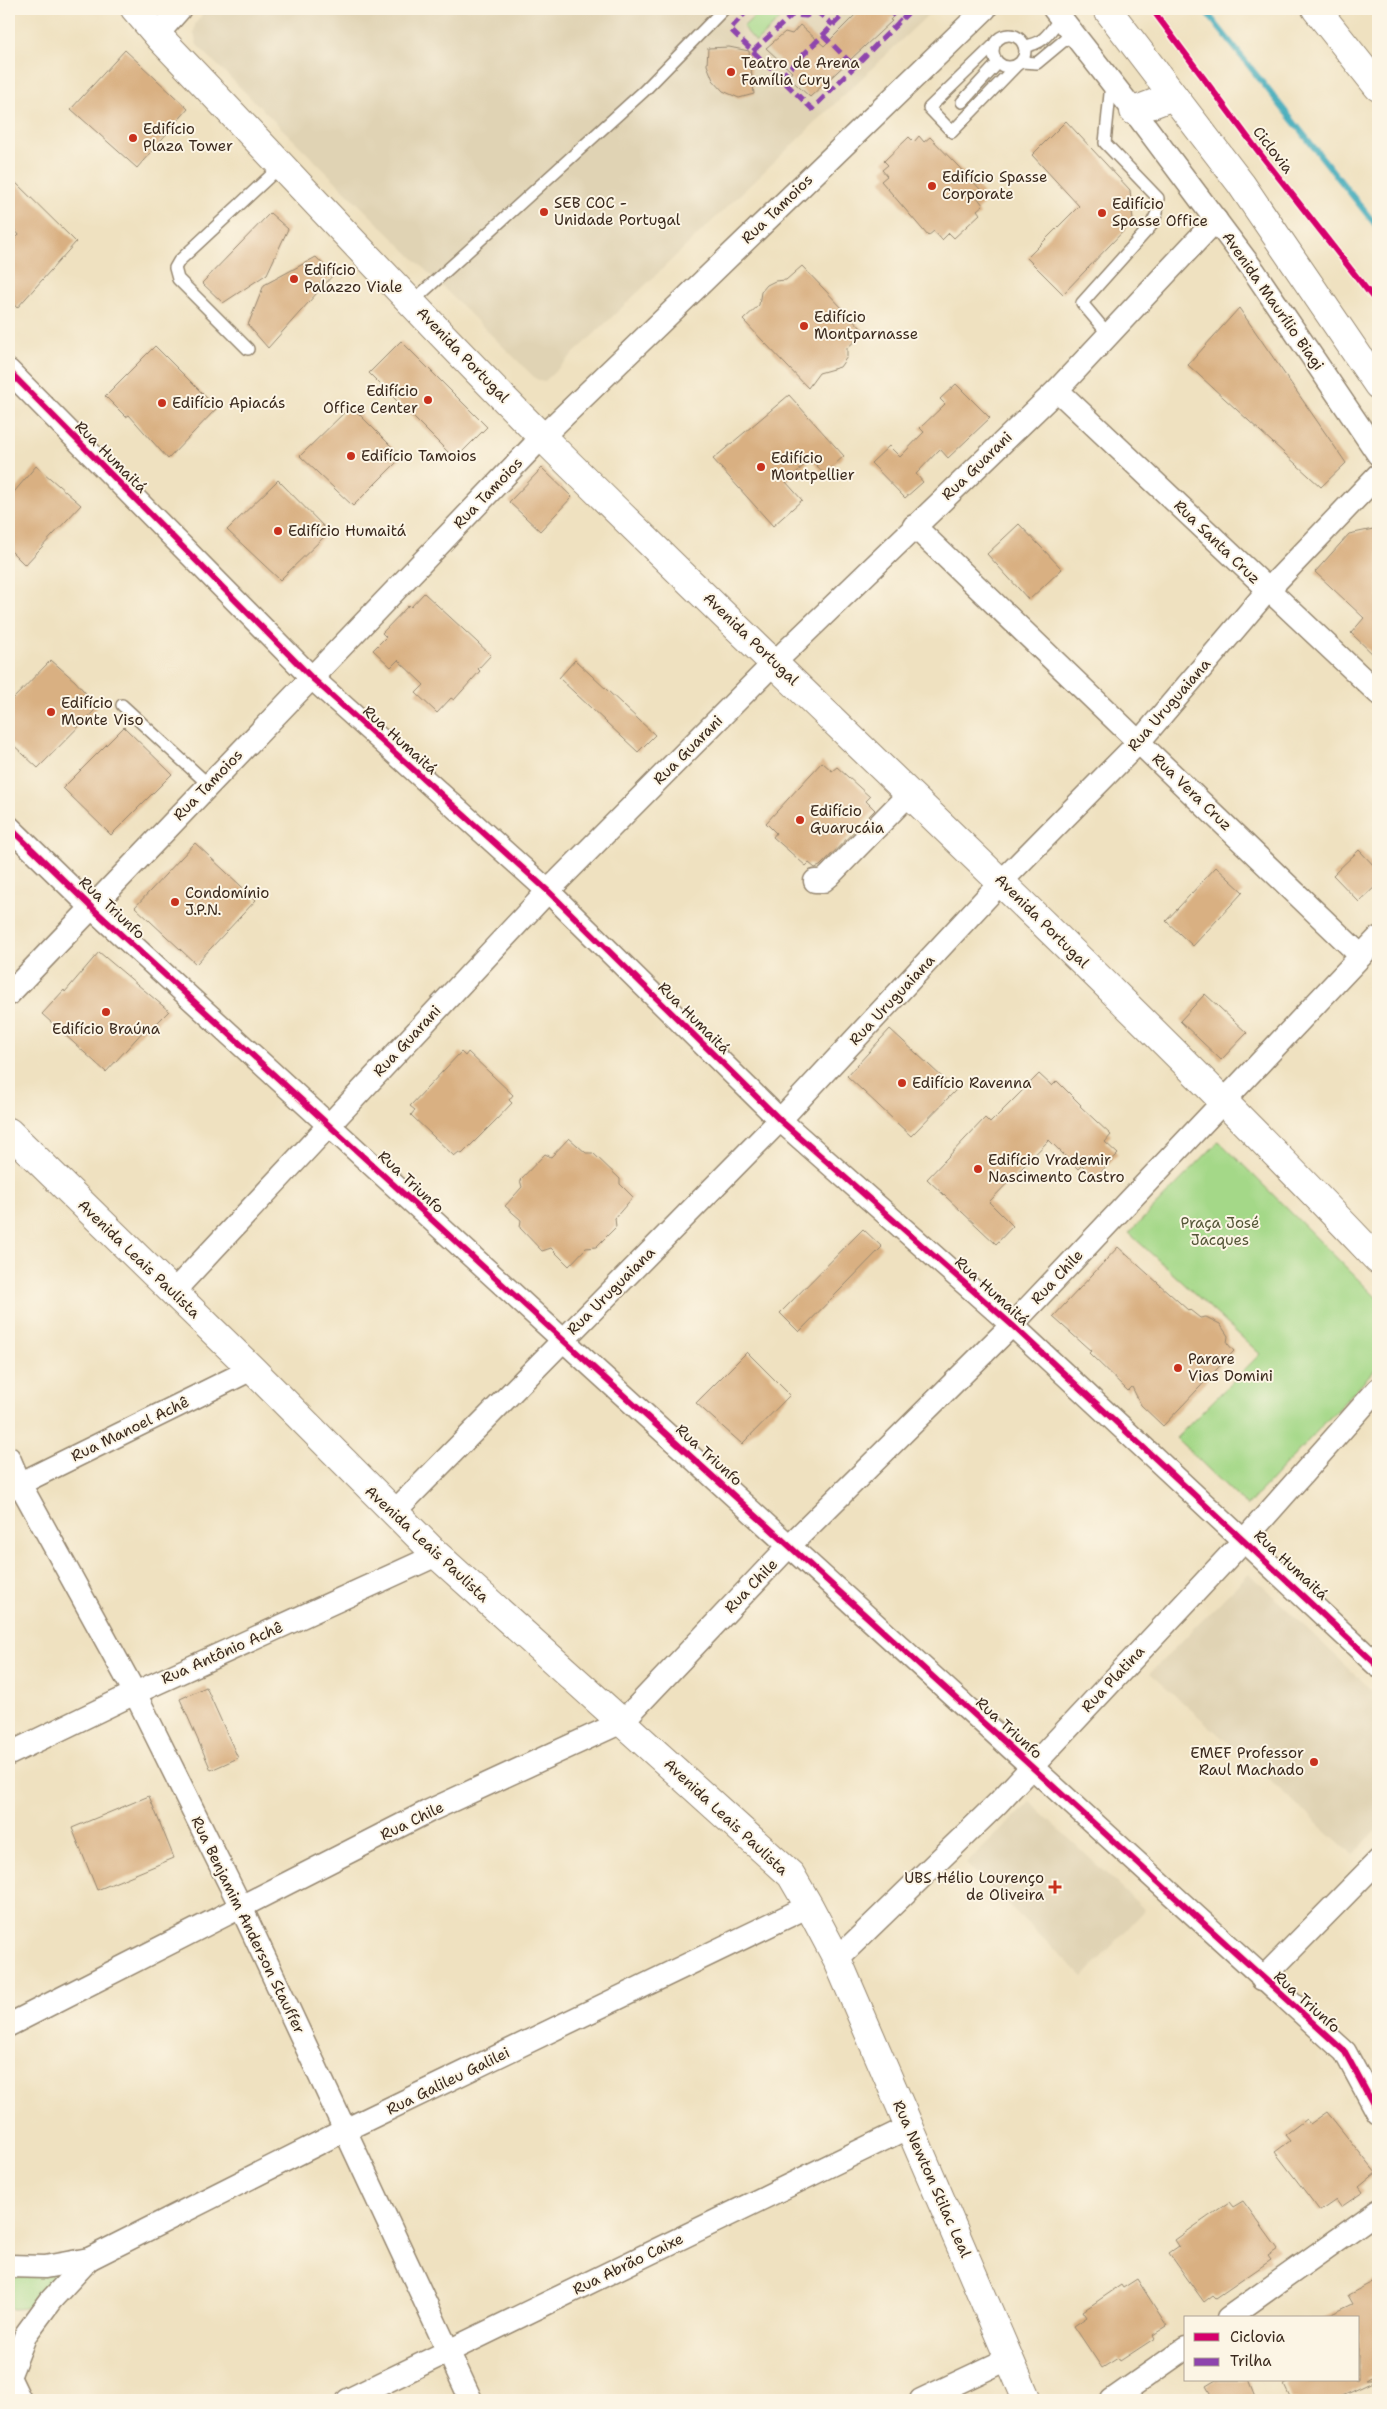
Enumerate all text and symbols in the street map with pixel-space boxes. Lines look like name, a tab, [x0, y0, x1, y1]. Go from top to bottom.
place label: Teatro de Arena Família Cury	[741, 53, 860, 90]
marker: Teatro de Arena Família Cury	[725, 66, 737, 78]
place label: Edifício Plaza Tower	[143, 119, 233, 156]
street label: Ciclovia	[1248, 122, 1298, 178]
marker: Edifício Plaza Tower	[127, 132, 139, 144]
place label: Edifício Spasse Corporate	[942, 167, 1047, 204]
street label: Rua Tamoios	[737, 170, 817, 248]
marker: Edifício Spasse Corporate	[926, 180, 938, 192]
place label: SEB COC - Unidade Portugal	[554, 193, 681, 230]
place label: Edifício Spasse Office	[1112, 194, 1208, 231]
marker: SEB COC - Unidade Portugal	[538, 206, 550, 218]
marker: Edifício Spasse Office	[1096, 207, 1108, 219]
street label: Avenida Maurílio Biagi	[1218, 228, 1328, 374]
place label: Edifício Palazzo Viale	[304, 260, 403, 297]
marker: Edifício Palazzo Viale	[288, 273, 300, 285]
street label: Avenida Portugal	[412, 303, 514, 407]
place label: Edifício Montparnasse	[814, 307, 918, 344]
marker: Edifício Montparnasse	[798, 320, 810, 332]
place label: Edifício Office Center	[323, 381, 418, 418]
place label: Edifício Apiacás	[172, 393, 285, 413]
marker: Edifício Office Center	[422, 394, 434, 406]
marker: Edifício Apiacás	[156, 397, 168, 409]
street label: Rua Humaitá	[71, 417, 152, 498]
street label: Rua Guarani	[937, 427, 1017, 505]
place label: Edifício Tamoios	[361, 446, 477, 466]
place label: Edifício Montpellier	[771, 448, 855, 485]
marker: Edifício Tamoios	[345, 450, 357, 462]
street label: Rua Tamoios	[449, 453, 527, 533]
marker: Edifício Montpellier	[755, 461, 767, 473]
street label: Rua Santa Cruz	[1169, 496, 1265, 588]
place label: Edifício Humaitá	[288, 521, 407, 541]
marker: Edifício Humaitá	[272, 525, 284, 537]
street label: Avenida Portugal	[699, 588, 803, 690]
street label: Rua Uruguaiana	[1123, 654, 1215, 756]
place label: Edifício Monte Viso	[61, 693, 143, 730]
street label: Rua Humaitá	[358, 701, 442, 779]
marker: Edifício Monte Viso	[45, 706, 57, 718]
street label: Rua Guarani	[649, 711, 727, 789]
street label: Rua Tamoios	[169, 745, 247, 825]
street label: Rua Vera Cruz	[1148, 749, 1236, 835]
place label: Edifício Guarucáia	[810, 801, 885, 838]
marker: Edifício Guarucáia	[794, 814, 806, 826]
street label: Avenida Portugal	[991, 870, 1094, 973]
street label: Rua Triunfo	[75, 872, 149, 944]
place label: Condomínio J.P.N.	[185, 883, 269, 920]
marker: Condomínio J.P.N.	[169, 896, 181, 908]
street label: Rua Uruguaiana	[845, 950, 940, 1050]
street label: Rua Humaitá	[654, 978, 735, 1059]
street label: Rua Guarani	[369, 1001, 445, 1081]
marker: Edifício Braúna	[100, 1006, 112, 1018]
place label: Edifício Braúna	[52, 1019, 161, 1039]
place label: Edifício Ravenna	[912, 1073, 1032, 1093]
marker: Edifício Ravenna	[896, 1077, 908, 1089]
street label: Rua Triunfo	[374, 1146, 448, 1218]
place label: Edifício Vrademir Nascimento Castro	[988, 1150, 1125, 1187]
marker: Edifício Vrademir Nascimento Castro	[972, 1163, 984, 1175]
street label: Avenida Leais Paulista	[74, 1195, 205, 1323]
park label: Praça José Jacques	[1181, 1213, 1260, 1250]
street label: Rua Uruguaiana	[563, 1242, 660, 1339]
street label: Rua Chile	[1026, 1245, 1088, 1309]
street label: Rua Humaitá	[950, 1252, 1034, 1330]
place label: Parare Vias Domini	[1188, 1349, 1273, 1386]
marker: Parare Vias Domini	[1172, 1362, 1184, 1374]
street label: Rua Manoel Achê	[68, 1392, 192, 1466]
street label: Rua Triunfo	[671, 1420, 747, 1490]
street label: Avenida Leais Paulista	[361, 1481, 494, 1607]
street label: Rua Humaitá	[1250, 1526, 1333, 1605]
street label: Rua Chile	[720, 1555, 782, 1617]
street label: Rua Antônio Achê	[158, 1617, 286, 1689]
street label: Rua Platina	[1077, 1641, 1149, 1717]
street label: Rua Triunfo	[971, 1693, 1047, 1763]
place label: EMEF Professor Raul Machado	[1190, 1743, 1304, 1780]
street label: Avenida Leais Paulista	[660, 1754, 793, 1880]
marker: EMEF Professor Raul Machado	[1308, 1756, 1320, 1768]
street label: Rua Chile	[377, 1797, 447, 1845]
street label: Rua Benjamim Anderson Stauffer	[186, 1813, 310, 2037]
place label: UBS Hélio Lourenço de Oliveira	[904, 1868, 1045, 1905]
marker: UBS Hélio Lourenço de Oliveira	[1048, 1880, 1062, 1894]
street label: Rua Triunfo	[1269, 1967, 1345, 2037]
street label: Rua Galileu Galilei	[383, 2042, 513, 2120]
street label: Rua Newton Stilac Leal	[888, 2097, 976, 2261]
street label: Rua Abrão Caixe	[569, 2229, 687, 2299]
legend	[1184, 2316, 1360, 2382]
text: Ciclovia	[1230, 2327, 1286, 2347]
text: Trilha	[1230, 2351, 1272, 2371]

